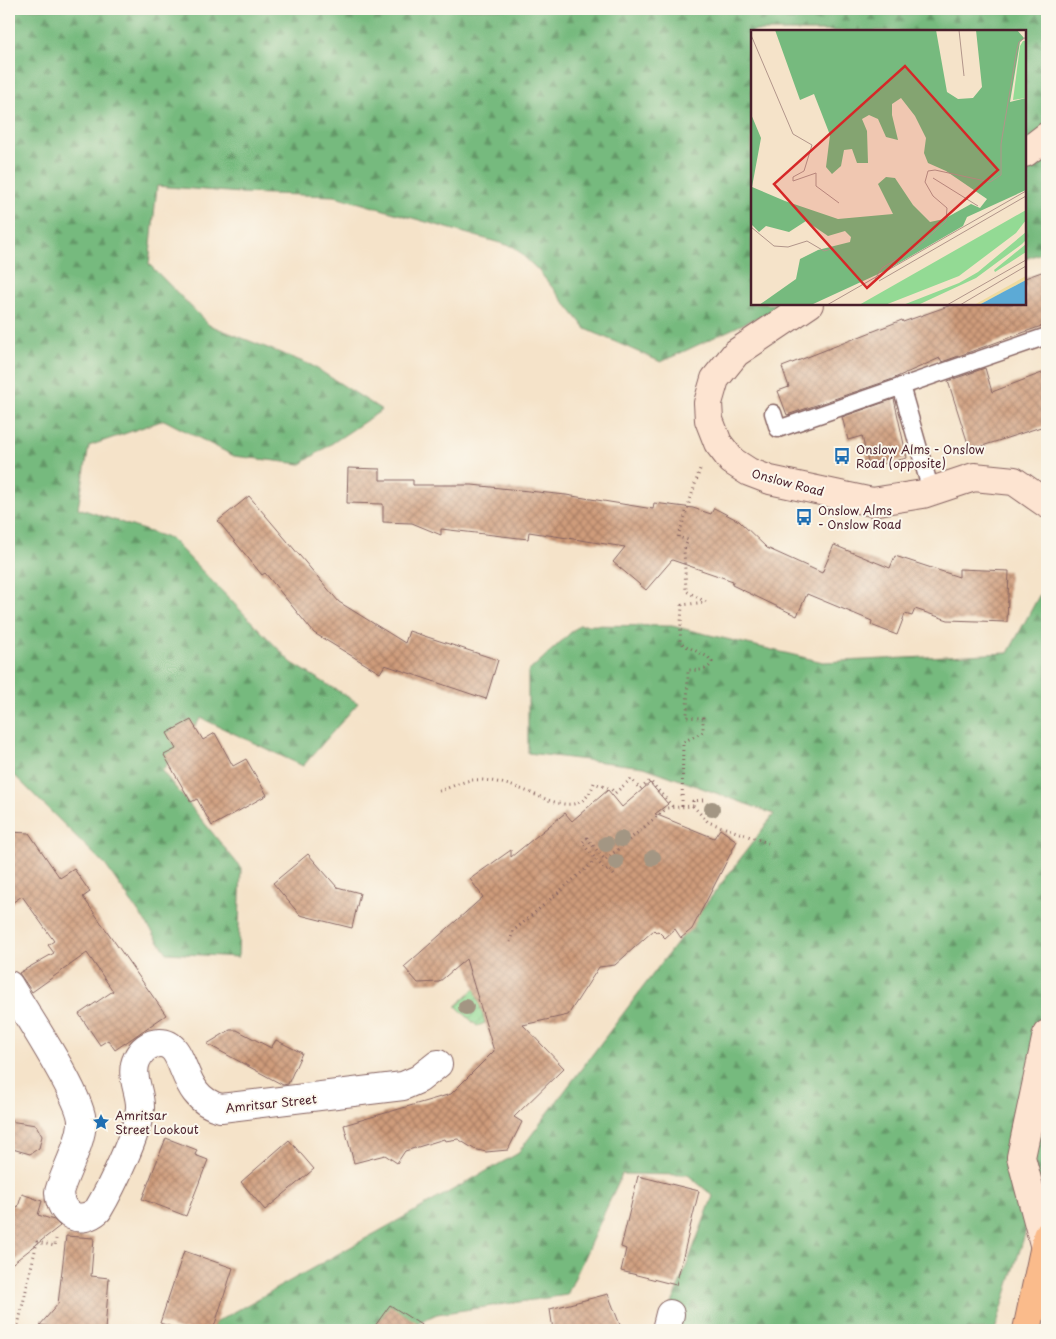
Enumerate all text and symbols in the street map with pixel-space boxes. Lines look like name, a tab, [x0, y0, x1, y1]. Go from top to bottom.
inset map	[751, 30, 1026, 305]
place label: Onslow Alms - Onslow Road (opposite)	[856, 440, 985, 472]
bus stop icon: Onslow Alms - Onslow Road (opposite)	[832, 446, 852, 466]
street label: Onslow Road	[750, 464, 826, 500]
place label: Onslow Alms - Onslow Road	[818, 501, 901, 533]
bus stop icon: Onslow Alms - Onslow Road	[794, 507, 814, 527]
street label: Amritsar Street	[225, 1089, 318, 1117]
place label: Amritsar Street Lookout	[115, 1106, 199, 1138]
place icon: Amritsar Street Lookout	[91, 1112, 111, 1132]

